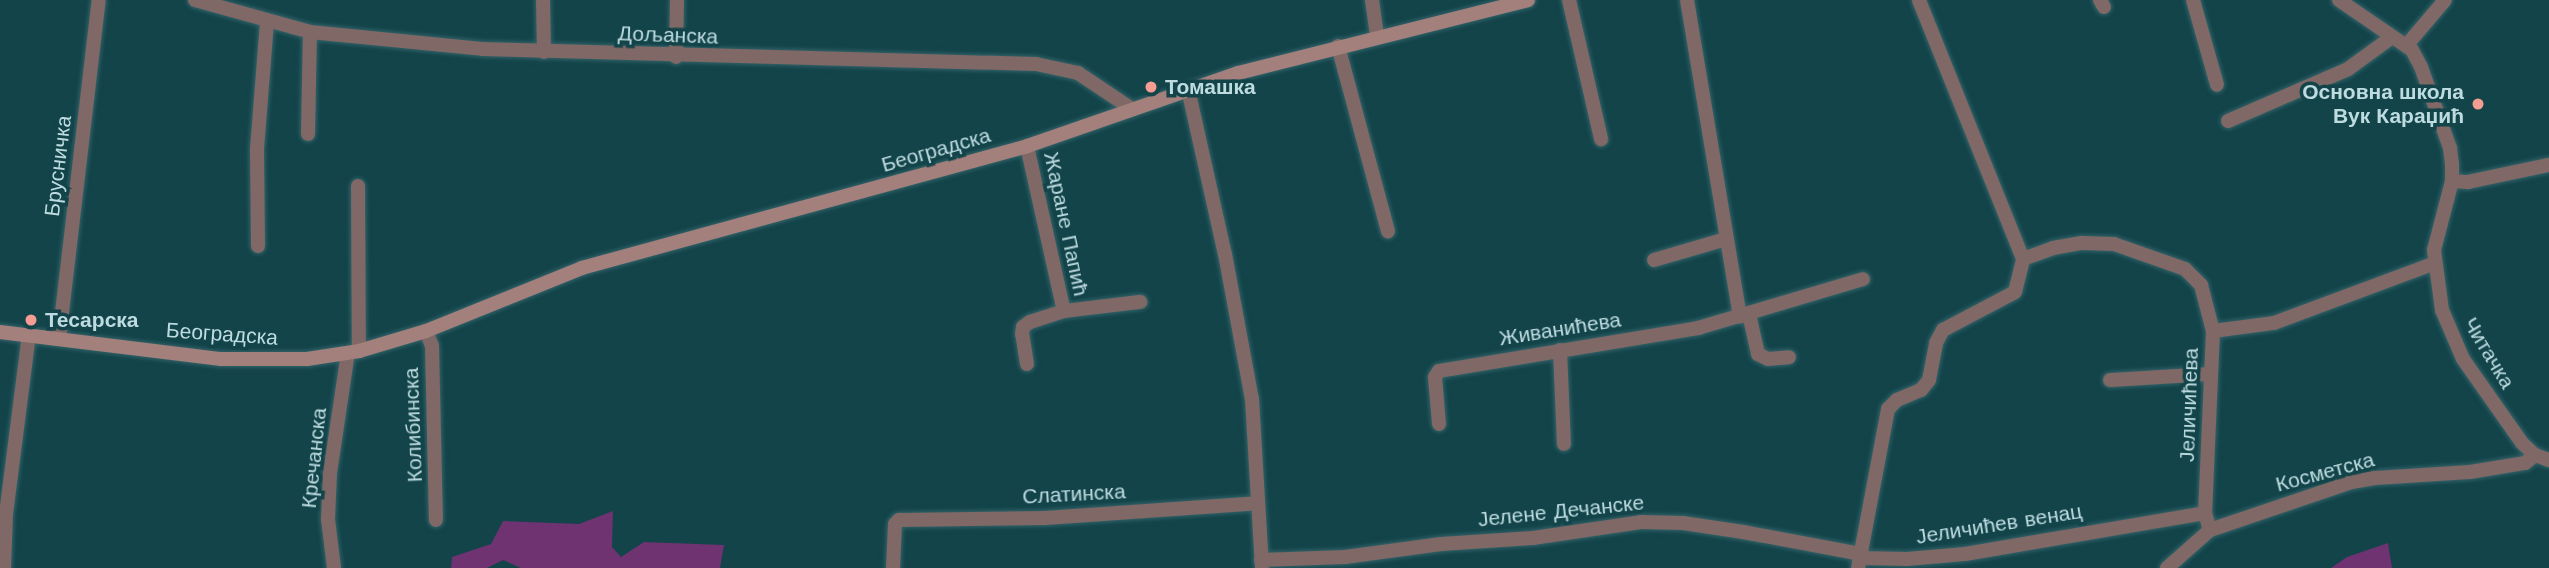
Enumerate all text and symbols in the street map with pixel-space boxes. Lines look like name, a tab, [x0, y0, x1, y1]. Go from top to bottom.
street label: Дољанска	[617, 21, 719, 49]
place label: Томашка	[1165, 74, 1256, 100]
marker: Томашка	[1143, 79, 1159, 95]
place label: Основна школа Вук Караџић	[2302, 79, 2464, 129]
marker: Основна школа Вук Караџић	[2470, 96, 2486, 112]
street label: Брусничка	[39, 114, 77, 218]
street label: Београдска	[879, 122, 993, 178]
street label: Жаране Папић	[1038, 150, 1094, 298]
place label: Тесарска	[45, 307, 138, 333]
street label: Живанићева	[1497, 307, 1623, 351]
marker: Тесарска	[23, 312, 39, 328]
street label: Читачка	[2458, 313, 2520, 393]
street label: Београдска	[165, 318, 279, 350]
street label: Јеличићева	[2174, 348, 2204, 462]
street label: Колибинска	[398, 367, 428, 483]
street label: Кречанска	[296, 406, 332, 510]
street label: Косметска	[2273, 447, 2377, 497]
street label: Слатинска	[1022, 479, 1126, 509]
street label: Јелене Дечанске	[1477, 490, 1645, 532]
street label: Јеличићев венац	[1914, 498, 2084, 550]

